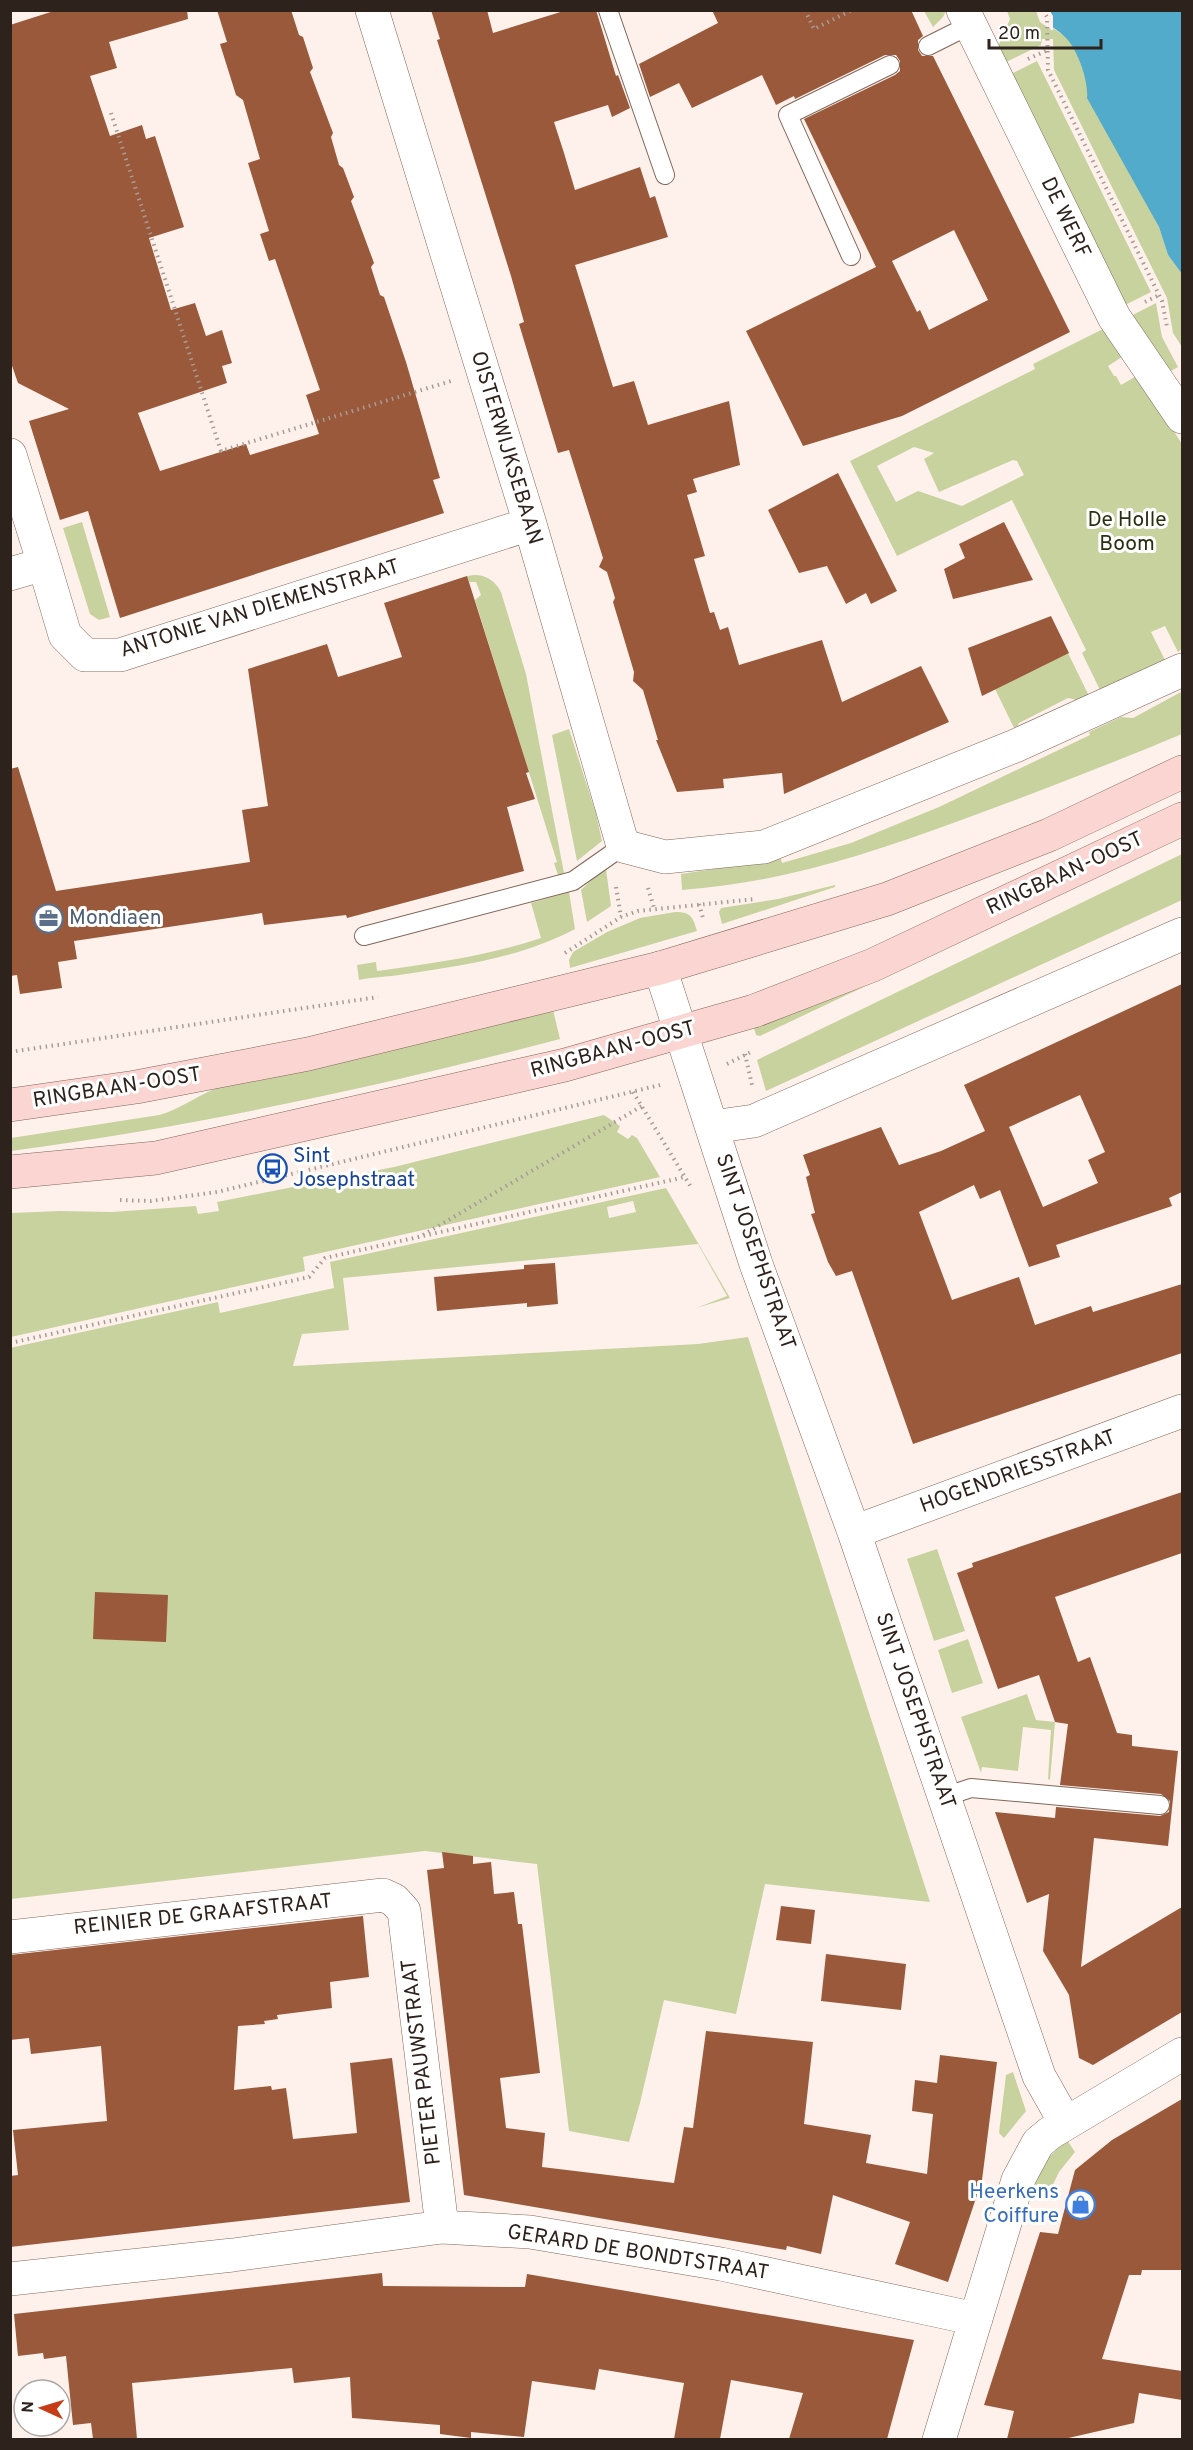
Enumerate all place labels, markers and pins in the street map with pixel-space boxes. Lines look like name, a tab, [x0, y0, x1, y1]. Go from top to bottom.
office icon: Mondiaen	[32, 902, 64, 934]
place label: Mondiaen	[69, 905, 162, 932]
place label: Sint Josephstraat	[293, 1143, 415, 1194]
bus stop icon: Sint Josephstraat	[256, 1152, 288, 1184]
place label: Heerkens Coiffure	[969, 2179, 1059, 2230]
shop icon: Heerkens Coiffure	[1064, 2188, 1096, 2220]

